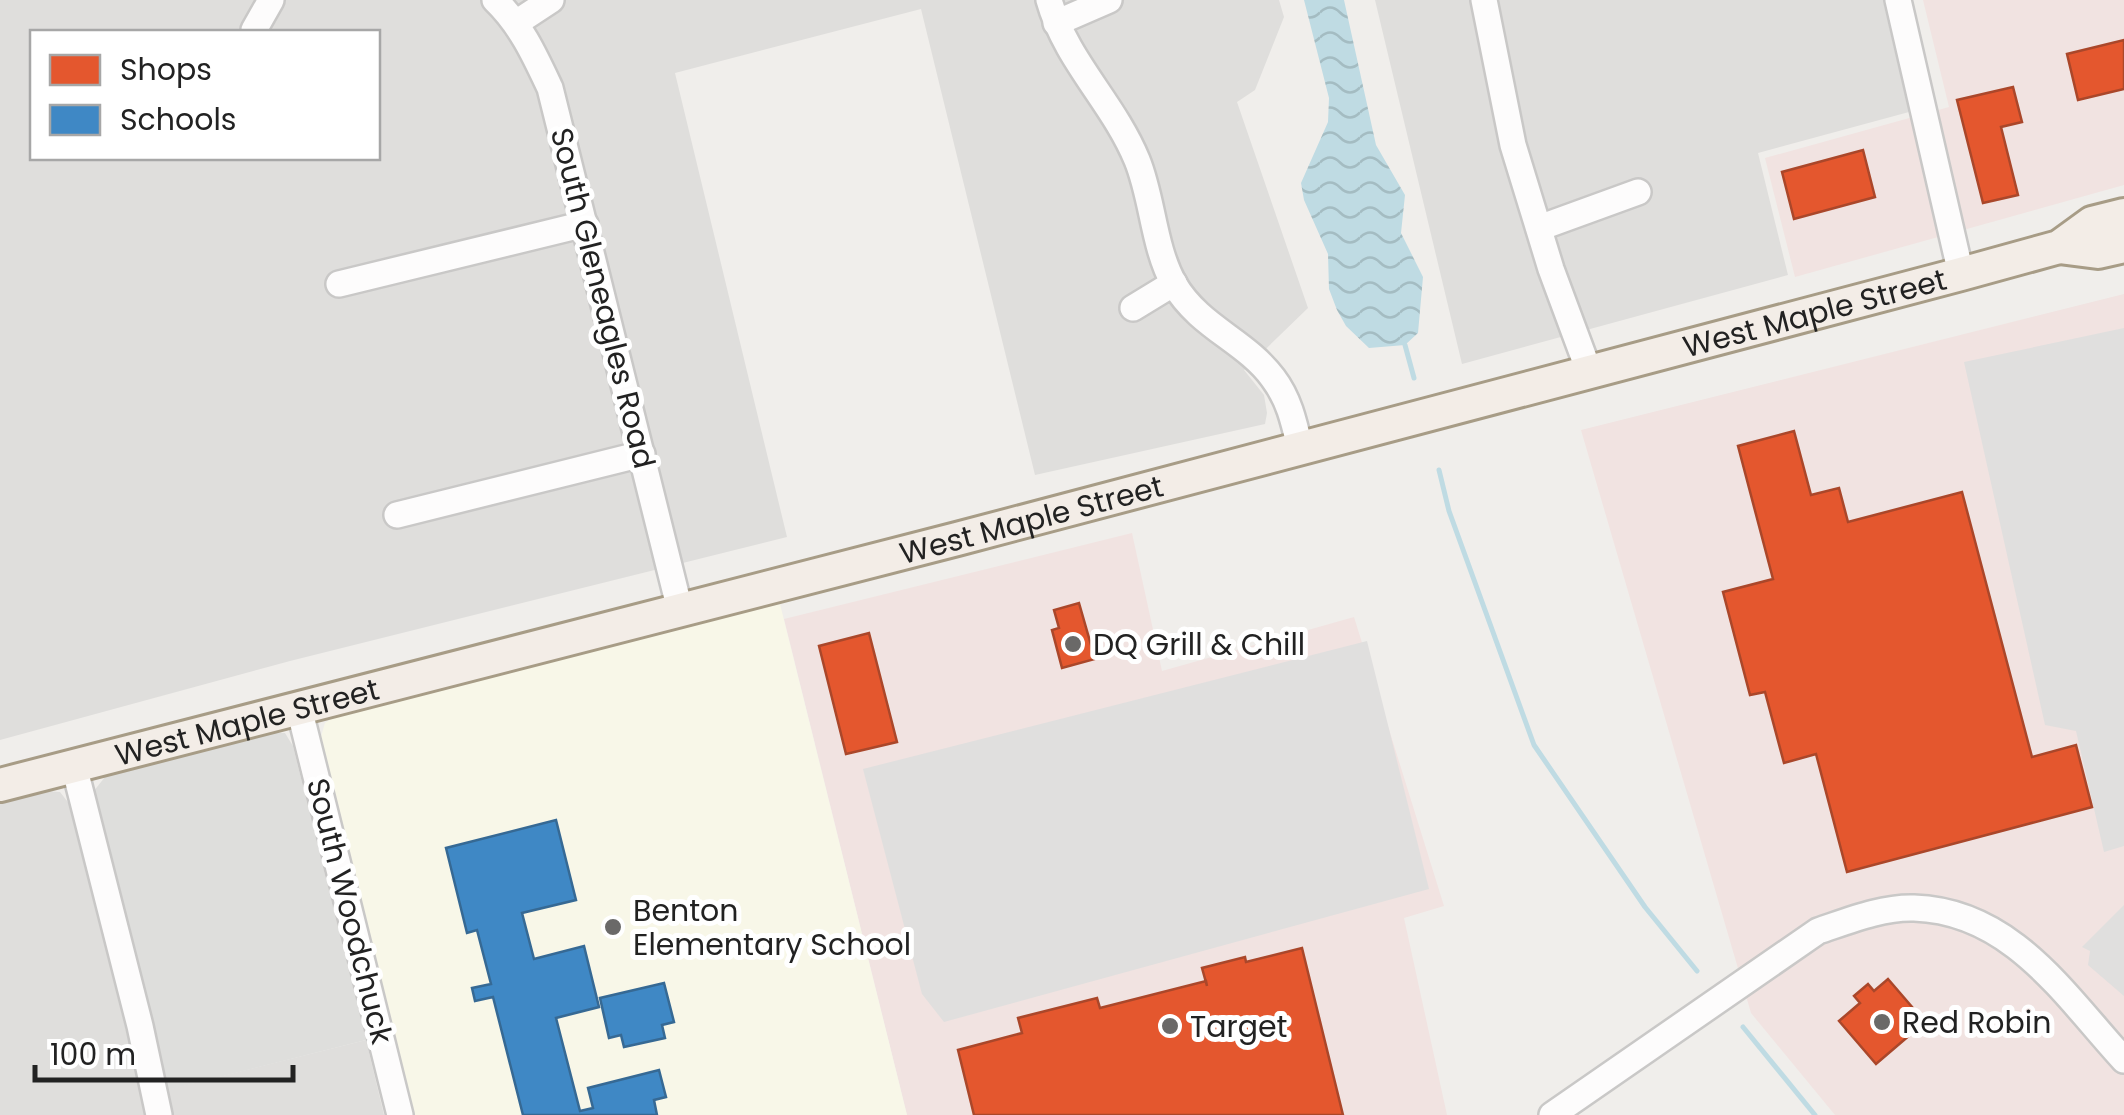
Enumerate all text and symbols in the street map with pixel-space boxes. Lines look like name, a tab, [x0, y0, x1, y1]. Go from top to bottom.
legend	[30, 30, 380, 160]
text: Shops	[120, 48, 212, 91]
text: Schools	[120, 98, 236, 141]
street label: South Gleneagles Road	[540, 123, 666, 473]
street label: West Maple Street	[1678, 257, 1951, 368]
street label: West Maple Street	[895, 464, 1168, 574]
place label: DQ Grill & Chill	[1093, 623, 1305, 666]
marker: DQ Grill & Chill	[1062, 633, 1084, 655]
street label: West Maple Street	[110, 667, 383, 776]
street label: South Woodchuck	[296, 774, 404, 1049]
place label: Benton Elementary School	[633, 889, 911, 966]
marker: Benton Elementary School	[602, 916, 624, 938]
place label: Red Robin	[1902, 1001, 2051, 1044]
place label: Target	[1190, 1005, 1288, 1048]
marker: Red Robin	[1871, 1011, 1893, 1033]
marker: Target	[1159, 1015, 1181, 1037]
scale bar	[35, 1020, 292, 1082]
text: 100 m	[50, 1033, 136, 1076]

